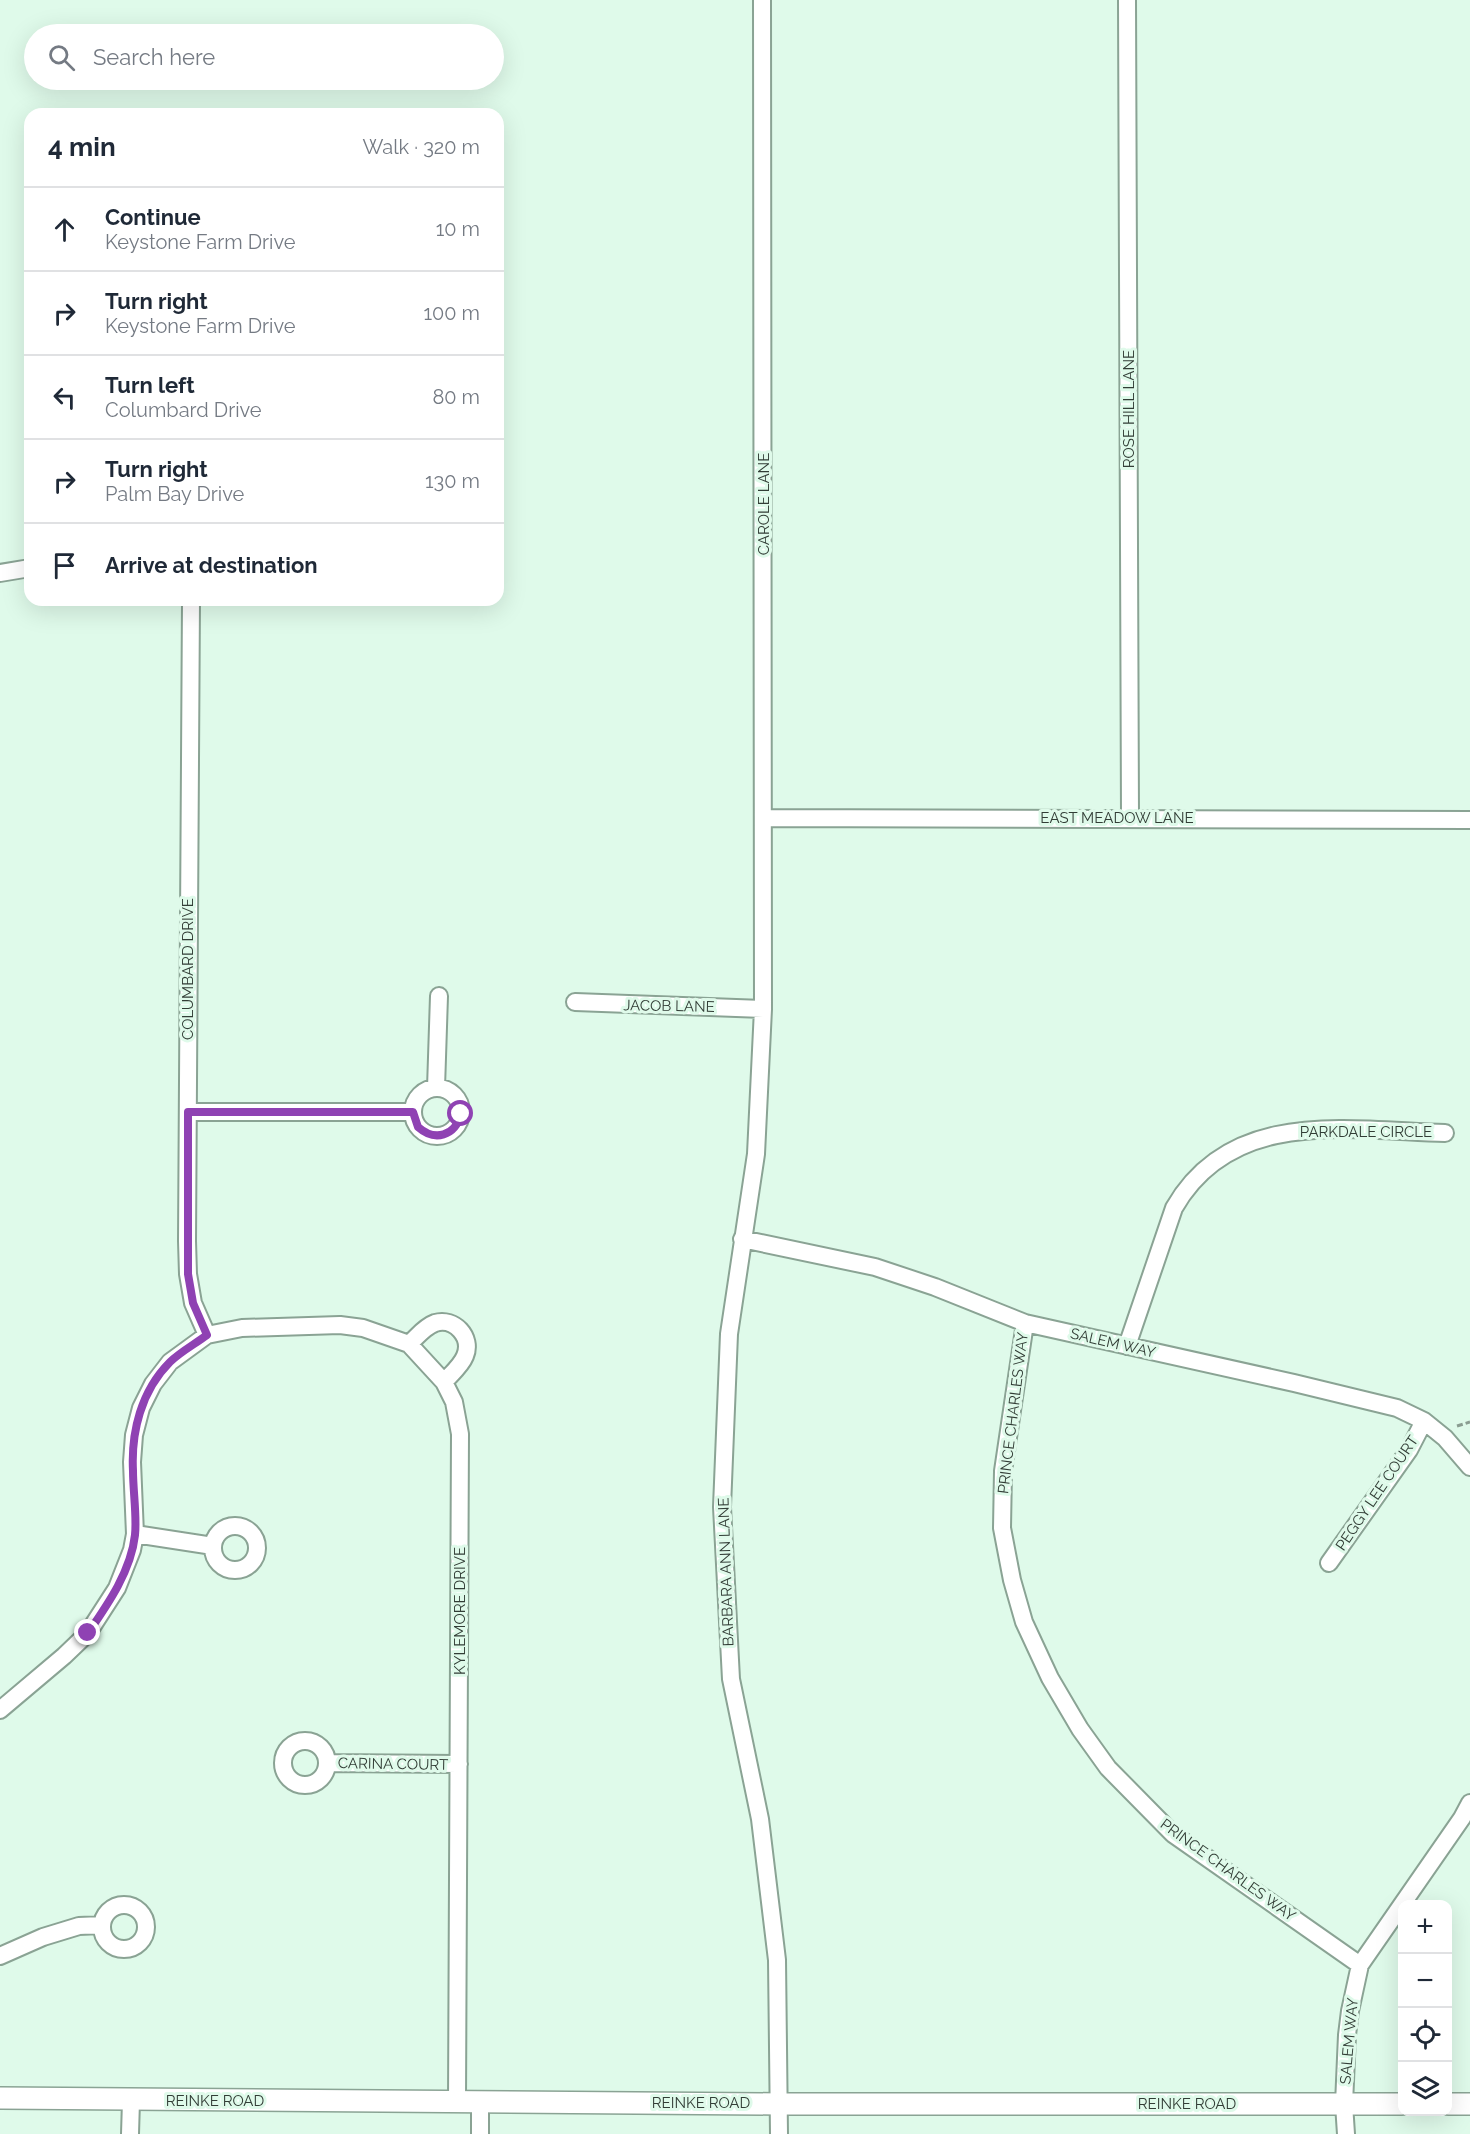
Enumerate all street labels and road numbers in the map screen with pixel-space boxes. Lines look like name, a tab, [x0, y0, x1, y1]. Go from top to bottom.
street label: ROSE HILL LANE	[1120, 350, 1138, 468]
street label: CAROLE LANE	[755, 453, 773, 555]
street label: EAST MEADOW LANE	[1040, 809, 1194, 827]
street label: COLUMBARD DRIVE	[179, 898, 197, 1040]
street label: JACOB LANE	[623, 996, 715, 1016]
street label: PARKDALE CIRCLE	[1300, 1123, 1432, 1141]
street label: SALEM WAY	[1069, 1324, 1158, 1362]
street label: PRINCE CHARLES WAY	[994, 1331, 1032, 1495]
street label: PEGGY LEE COURT	[1332, 1432, 1422, 1554]
street label: BARBARA ANN LANE	[714, 1497, 738, 1647]
street label: KYLEMORE DRIVE	[451, 1547, 469, 1675]
street label: CARINA COURT	[338, 1754, 448, 1774]
street label: PRINCE CHARLES WAY	[1157, 1815, 1299, 1925]
street label: SALEM WAY	[1336, 1997, 1362, 2085]
street label: REINKE ROAD	[166, 2092, 264, 2110]
street label: REINKE ROAD	[652, 2094, 750, 2112]
street label: REINKE ROAD	[1138, 2095, 1236, 2113]

